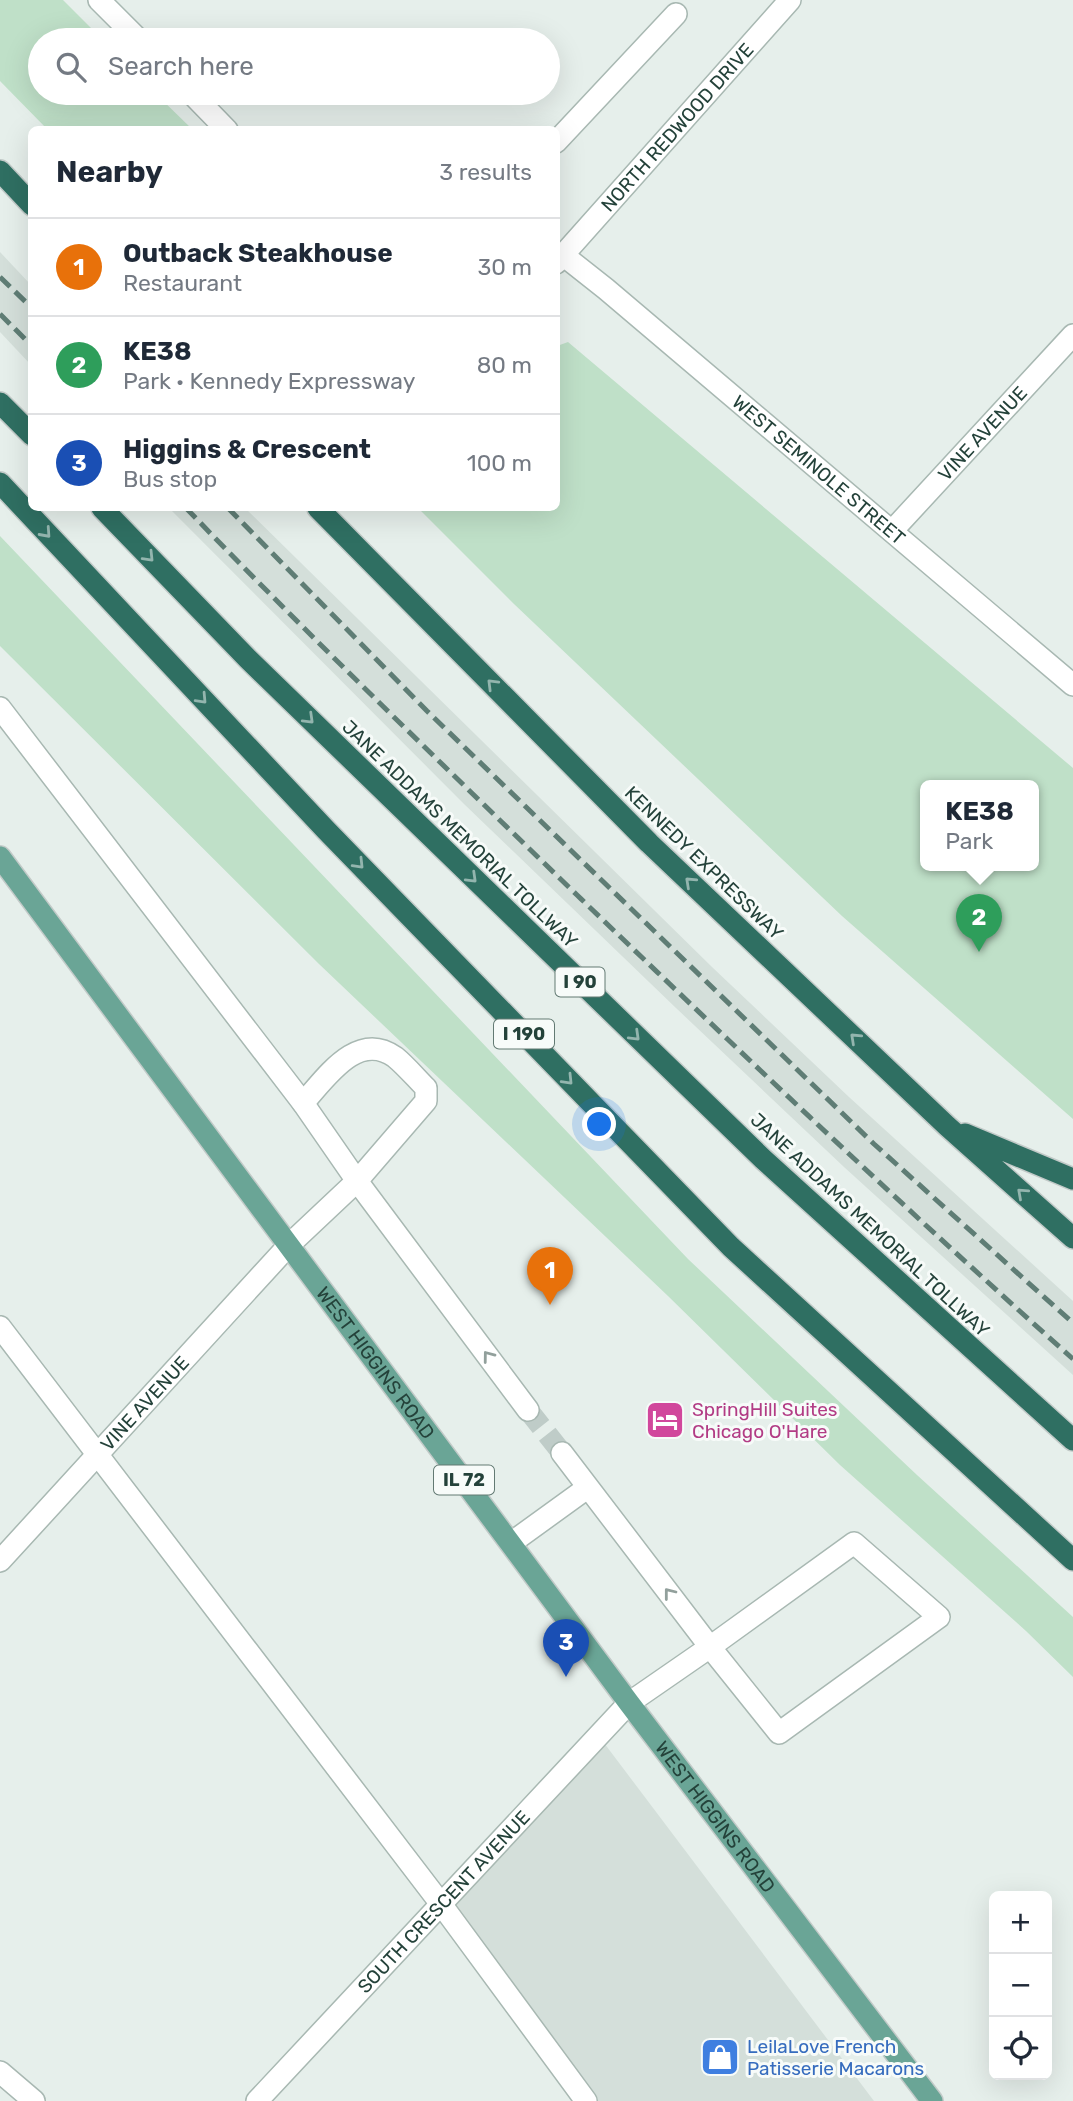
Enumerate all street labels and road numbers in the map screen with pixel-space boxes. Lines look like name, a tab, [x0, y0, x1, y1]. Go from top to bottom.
street label: NORTH REDWOOD DRIVE	[596, 38, 758, 216]
street label: VINE AVENUE	[933, 381, 1032, 485]
street label: WEST SEMINOLE STREET	[728, 390, 910, 549]
street label: JANE ADDAMS MEMORIAL TOLLWAY	[338, 715, 582, 953]
street label: KENNEDY EXPRESSWAY	[620, 781, 788, 945]
road number: I 90	[556, 967, 604, 996]
road number: I 190	[494, 1020, 554, 1049]
street label: JANE ADDAMS MEMORIAL TOLLWAY	[746, 1108, 994, 1342]
street label: WEST HIGGINS ROAD	[312, 1282, 440, 1443]
street label: VINE AVENUE	[95, 1351, 194, 1455]
road number: IL 72	[434, 1465, 494, 1494]
street label: WEST HIGGINS ROAD	[651, 1736, 780, 1897]
street label: SOUTH CRESCENT AVENUE	[353, 1805, 534, 1998]

